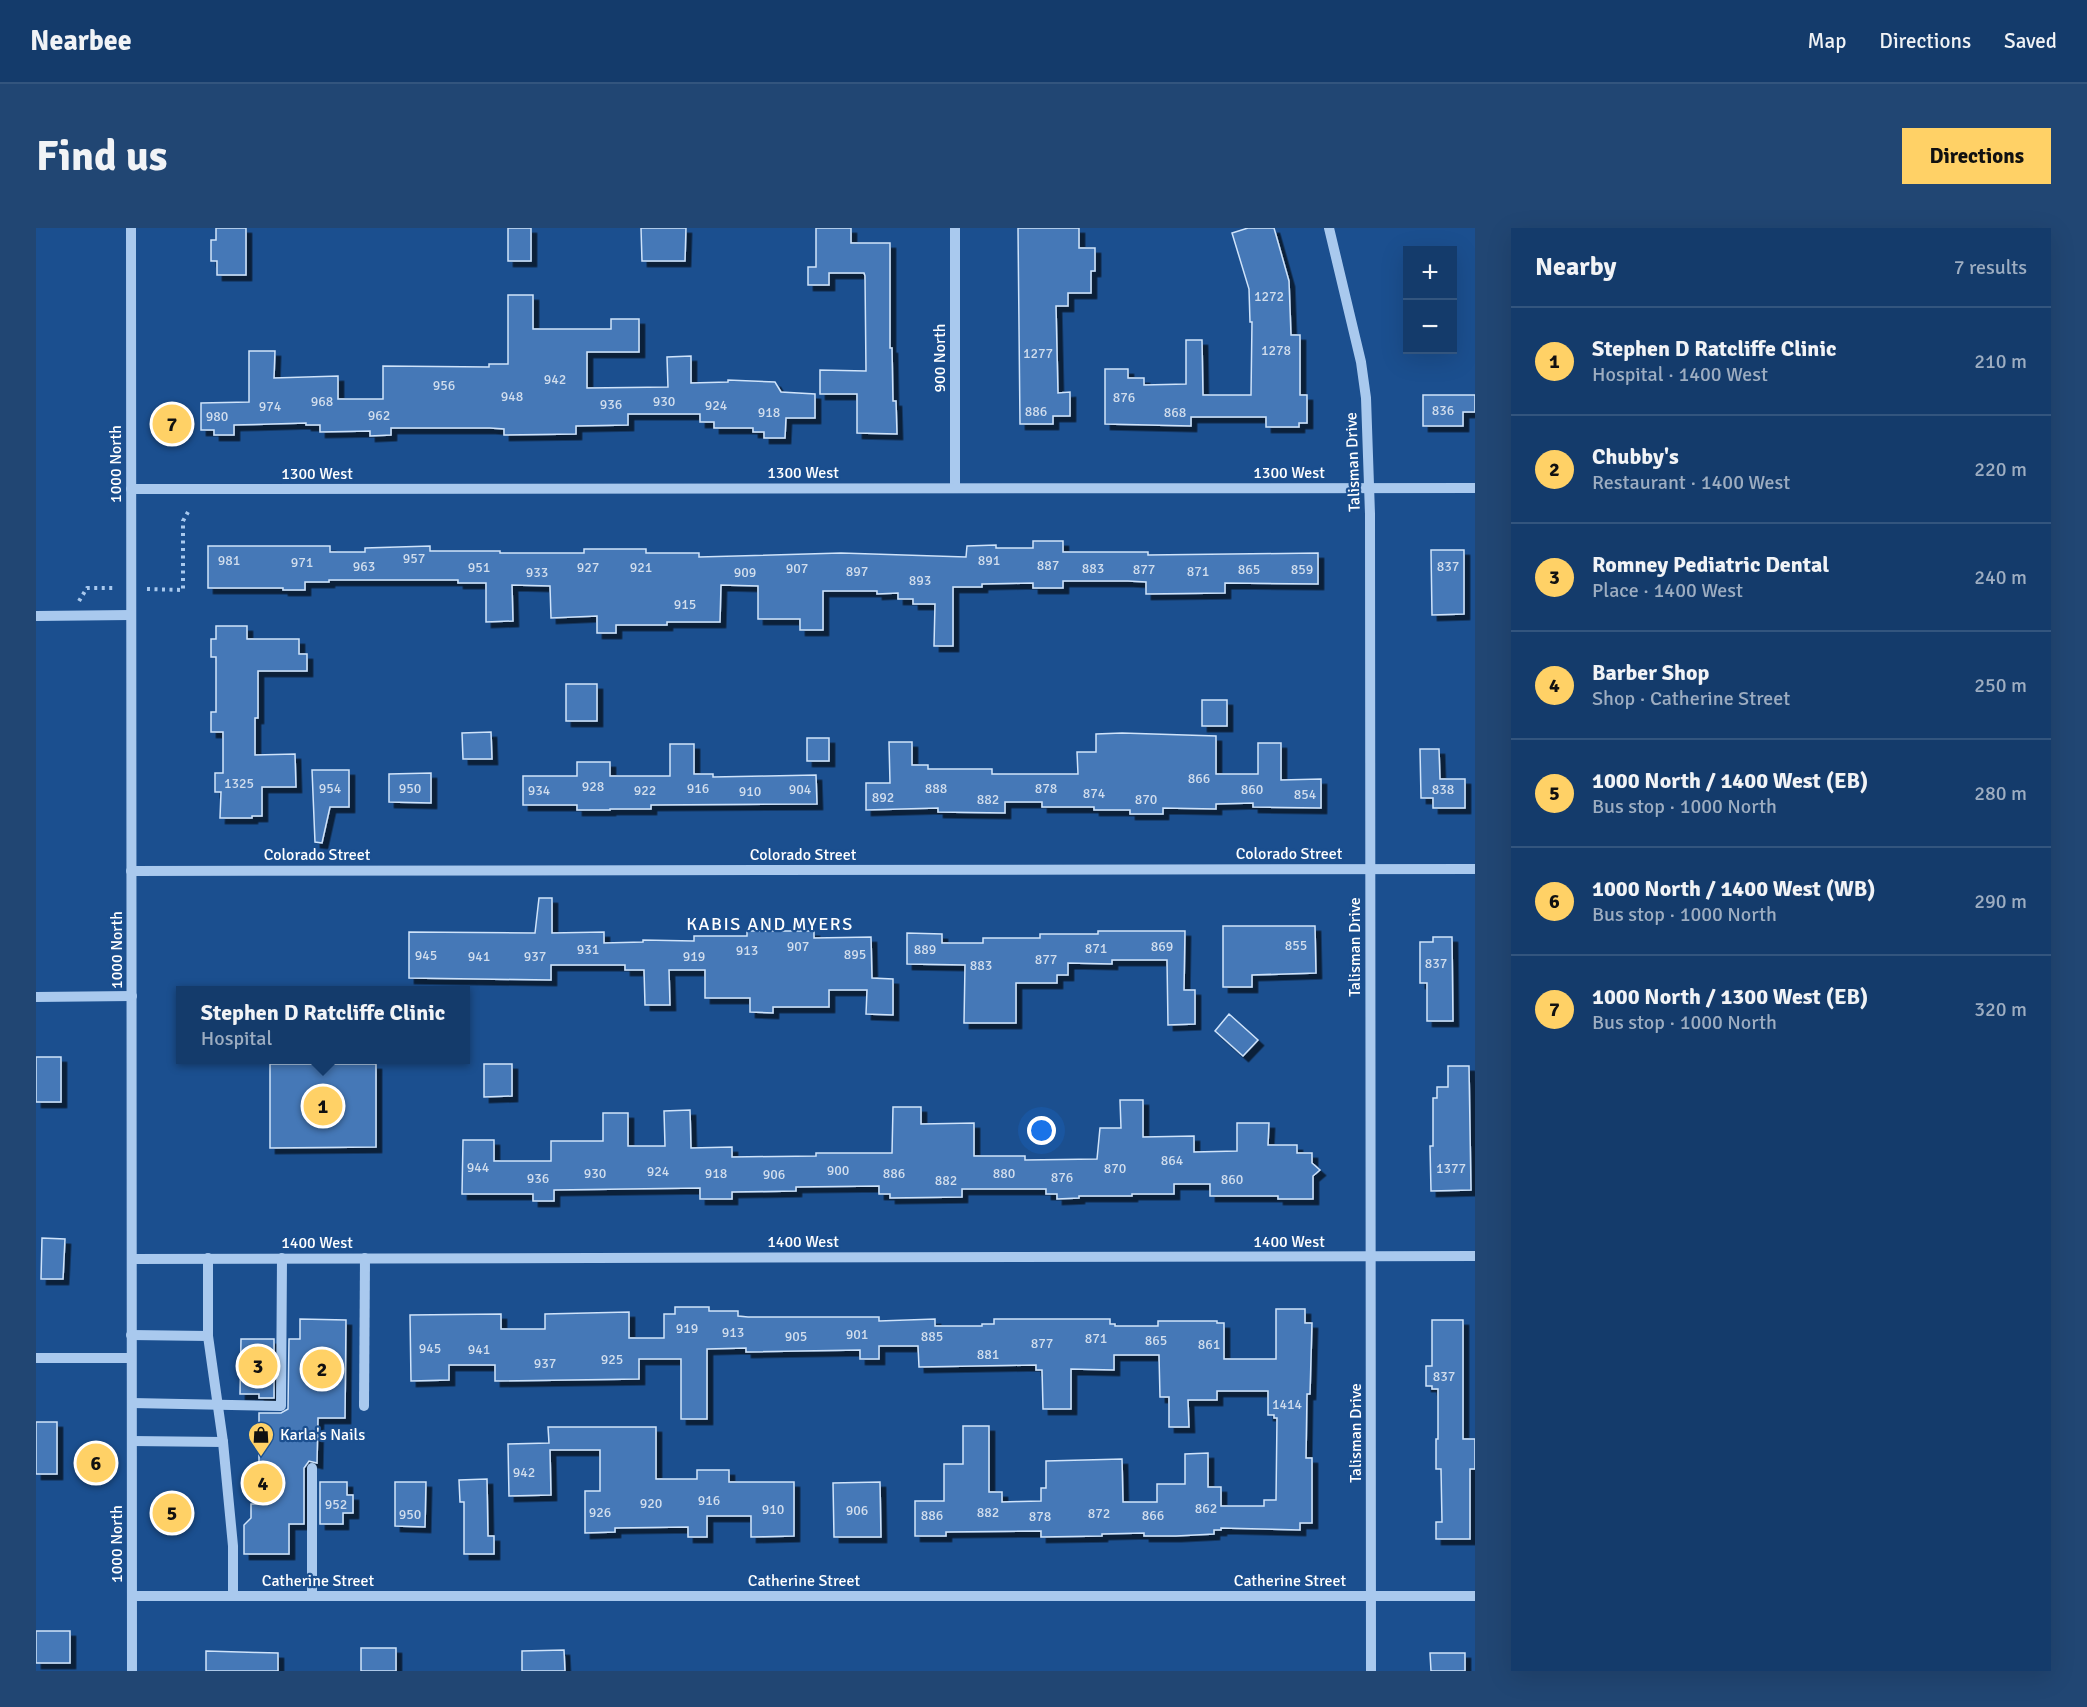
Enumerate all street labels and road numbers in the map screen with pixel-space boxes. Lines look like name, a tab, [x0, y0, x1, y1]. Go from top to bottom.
street label: 900 North	[930, 323, 950, 393]
street label: Talisman Drive	[1341, 412, 1365, 512]
street label: 1000 North	[106, 425, 126, 503]
street label: 1300 West	[767, 463, 839, 483]
street label: 1300 West	[1253, 463, 1325, 483]
street label: 1300 West	[281, 464, 353, 484]
street label: Colorado Street	[1236, 844, 1343, 864]
street label: Colorado Street	[264, 845, 371, 865]
street label: Colorado Street	[750, 845, 857, 865]
street label: Talisman Drive	[1345, 897, 1365, 997]
street label: 1000 North	[107, 911, 127, 989]
street label: 1400 West	[767, 1232, 839, 1252]
street label: 1400 West	[1253, 1232, 1325, 1252]
street label: 1400 West	[281, 1233, 353, 1253]
street label: Talisman Drive	[1346, 1383, 1366, 1483]
street label: 1000 North	[107, 1505, 127, 1583]
street label: Catherine Street	[262, 1571, 375, 1591]
street label: Catherine Street	[748, 1571, 861, 1591]
street label: Catherine Street	[1234, 1571, 1347, 1591]

